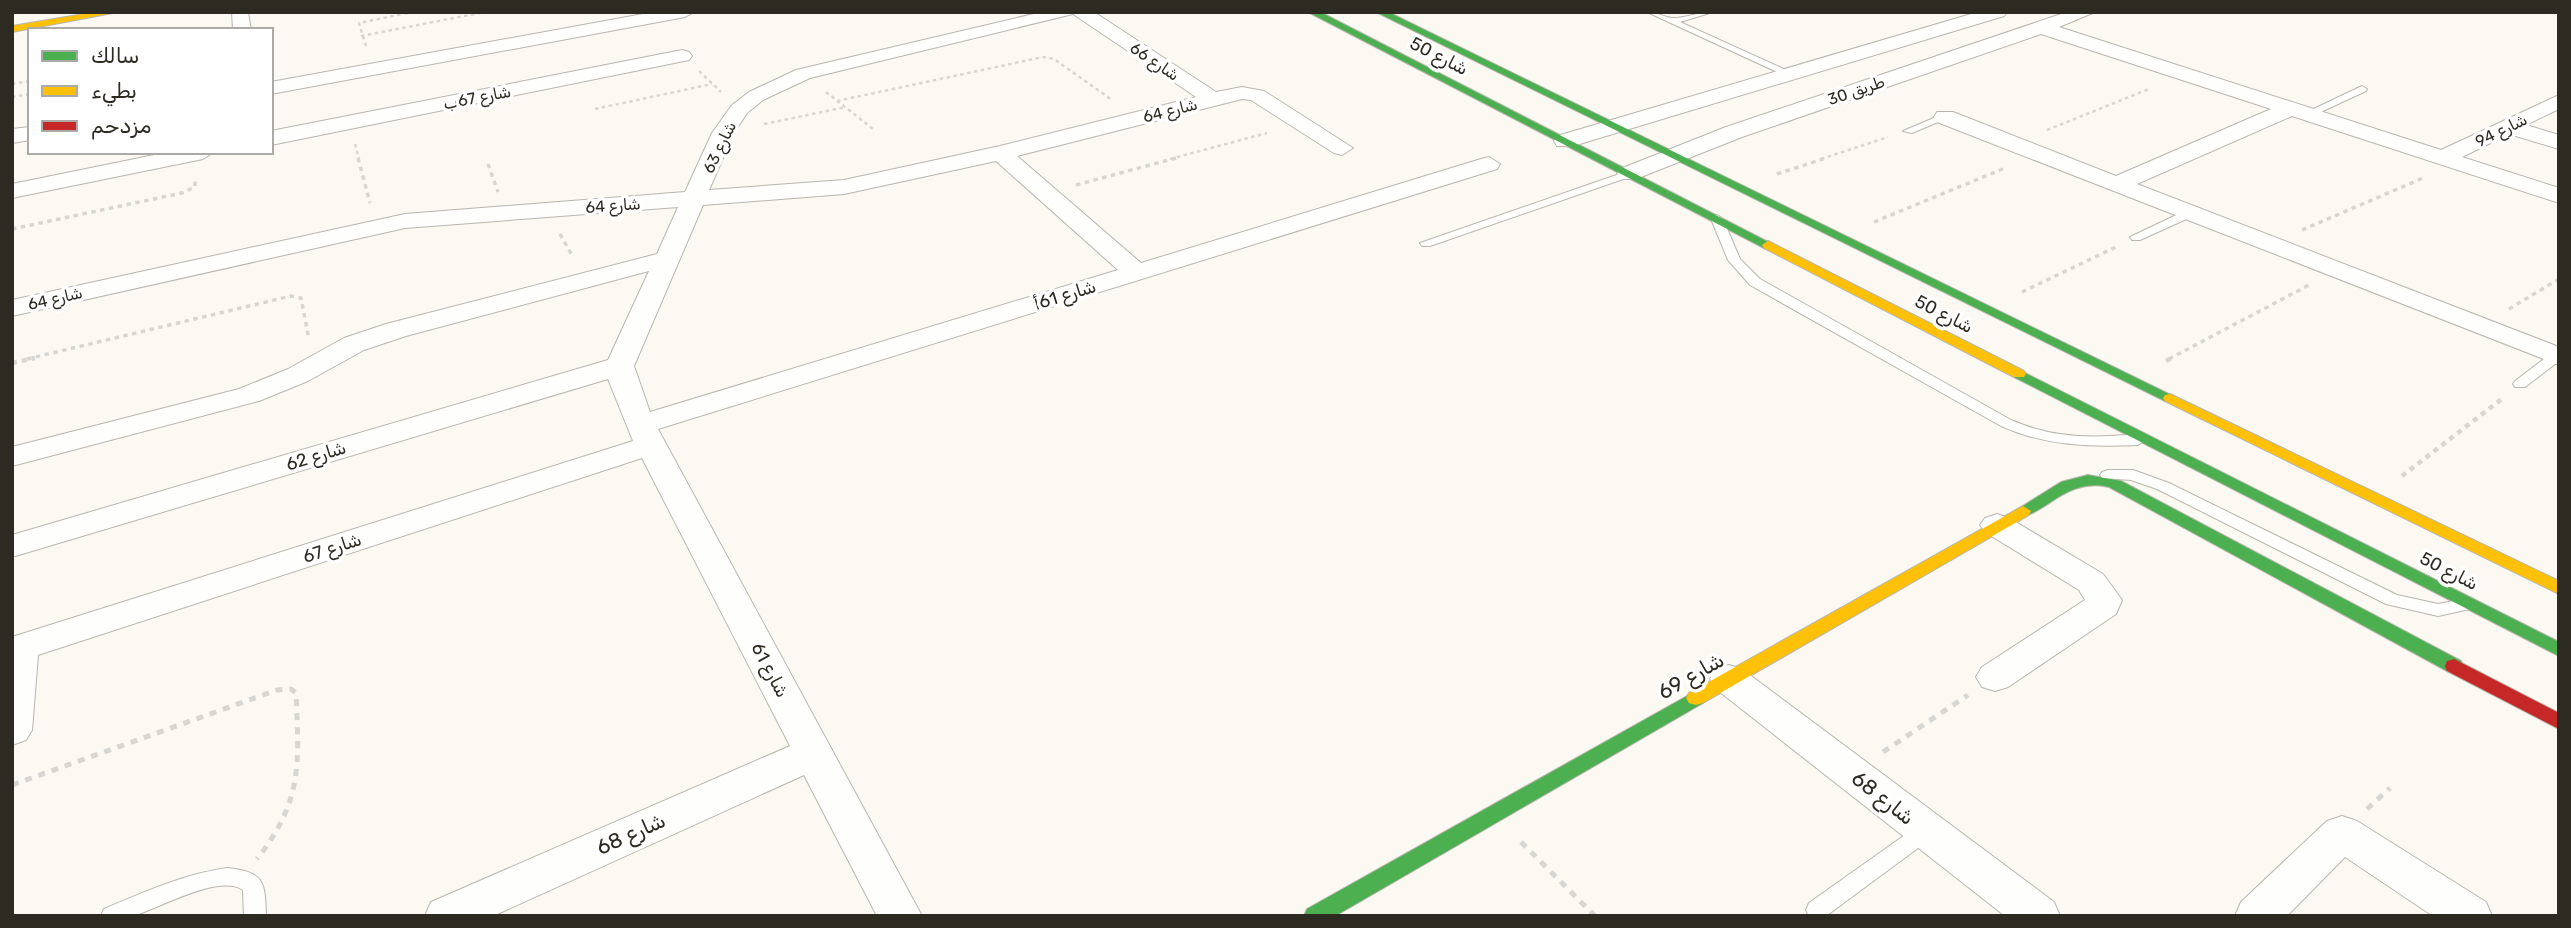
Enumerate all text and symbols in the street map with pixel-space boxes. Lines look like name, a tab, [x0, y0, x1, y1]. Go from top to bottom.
legend	[28, 28, 273, 154]
street label: شارع 50	[1406, 32, 1472, 81]
street label: شارع 66	[1125, 38, 1183, 86]
text: سالك	[91, 43, 139, 68]
street label: طريق 30	[1825, 72, 1887, 110]
text: بطيء	[91, 78, 137, 107]
street label: شارع 67ب	[442, 82, 513, 115]
street label: شارع 64	[1141, 95, 1200, 128]
street label: شارع 94	[2472, 110, 2531, 153]
text: مزدحم	[91, 113, 151, 140]
street label: شارع 63	[699, 118, 742, 177]
street label: شارع 64	[585, 194, 641, 219]
street label: شارع 61أ	[1031, 275, 1099, 316]
street label: شارع 64	[26, 283, 85, 316]
street label: شارع 50	[1911, 290, 1977, 339]
street label: شارع 62	[283, 436, 349, 476]
street label: شارع 67	[300, 528, 364, 569]
street label: شارع 50	[2416, 547, 2482, 596]
street label: شارع 61	[746, 639, 794, 702]
street label: شارع 69	[1653, 647, 1729, 706]
street label: شارع 68	[1846, 765, 1920, 832]
street label: شارع 68	[592, 807, 670, 862]

